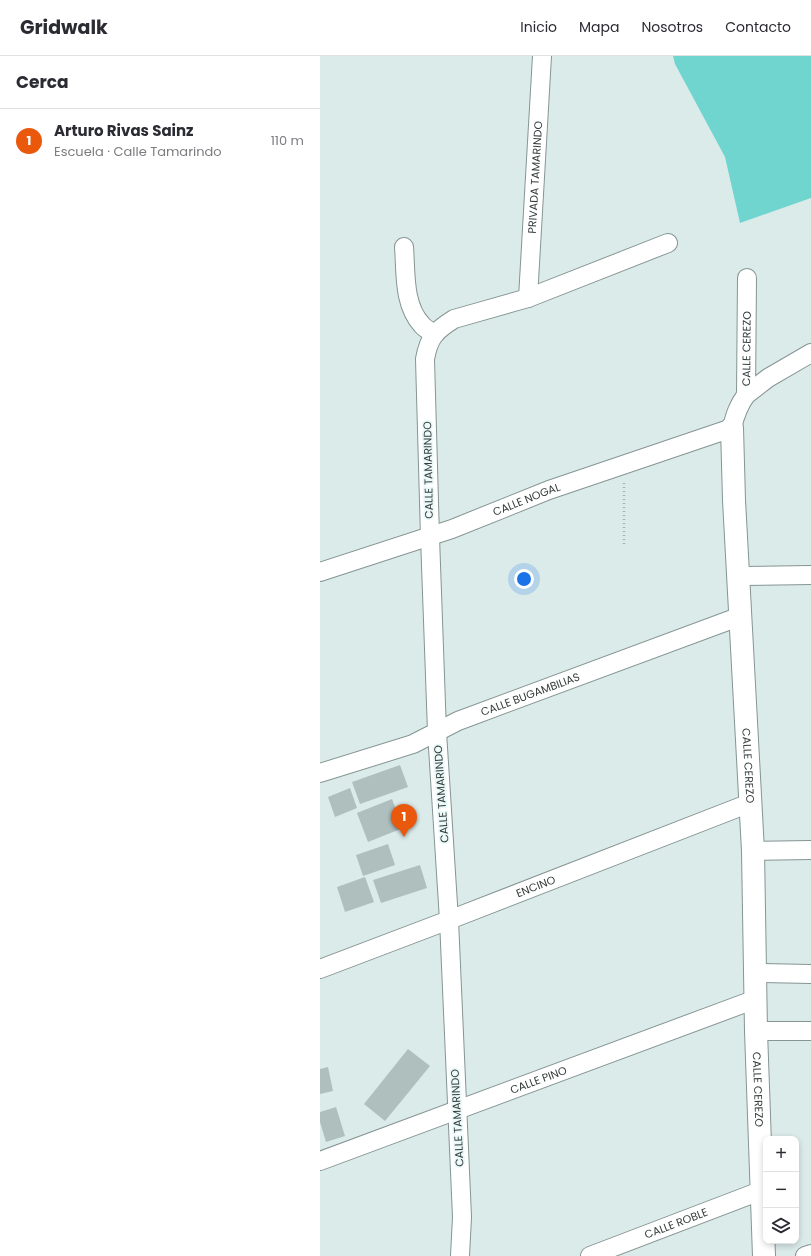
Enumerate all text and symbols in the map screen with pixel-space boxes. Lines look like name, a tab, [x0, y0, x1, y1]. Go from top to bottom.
text: Gridwalk	[20, 14, 108, 41]
text: Inicio	[520, 17, 557, 37]
text: Mapa	[579, 17, 620, 37]
text: Nosotros	[642, 17, 703, 37]
text: Contacto	[725, 17, 791, 37]
text: Cerca	[16, 70, 69, 94]
text: Arturo Rivas Sainz	[54, 120, 194, 141]
street label: PRIVADA TAMARINDO	[524, 120, 546, 234]
text: 1	[27, 131, 31, 150]
text: 110 m	[271, 131, 304, 150]
text: Escuela · Calle Tamarindo	[54, 142, 222, 161]
street label: CALLE CEREZO	[738, 311, 755, 386]
street label: CALLE TAMARINDO	[419, 421, 437, 519]
street label: CALLE NOGAL	[490, 479, 562, 520]
your location	[514, 569, 534, 589]
street label: CALLE BUGAMBILIAS	[478, 669, 582, 720]
street label: CALLE CEREZO	[738, 728, 758, 804]
street label: CALLE TAMARINDO	[430, 744, 452, 843]
pin: 1	[391, 804, 417, 837]
street label: ENCINO	[514, 871, 558, 901]
street label: CALLE CEREZO	[749, 1052, 767, 1128]
street label: CALLE PINO	[508, 1062, 569, 1098]
street label: CALLE TAMARINDO	[446, 1068, 468, 1167]
map controls	[763, 1136, 799, 1244]
button: +	[763, 1136, 799, 1172]
button: −	[763, 1172, 799, 1208]
street label: CALLE ROBLE	[642, 1204, 710, 1243]
button: layers	[763, 1208, 799, 1244]

